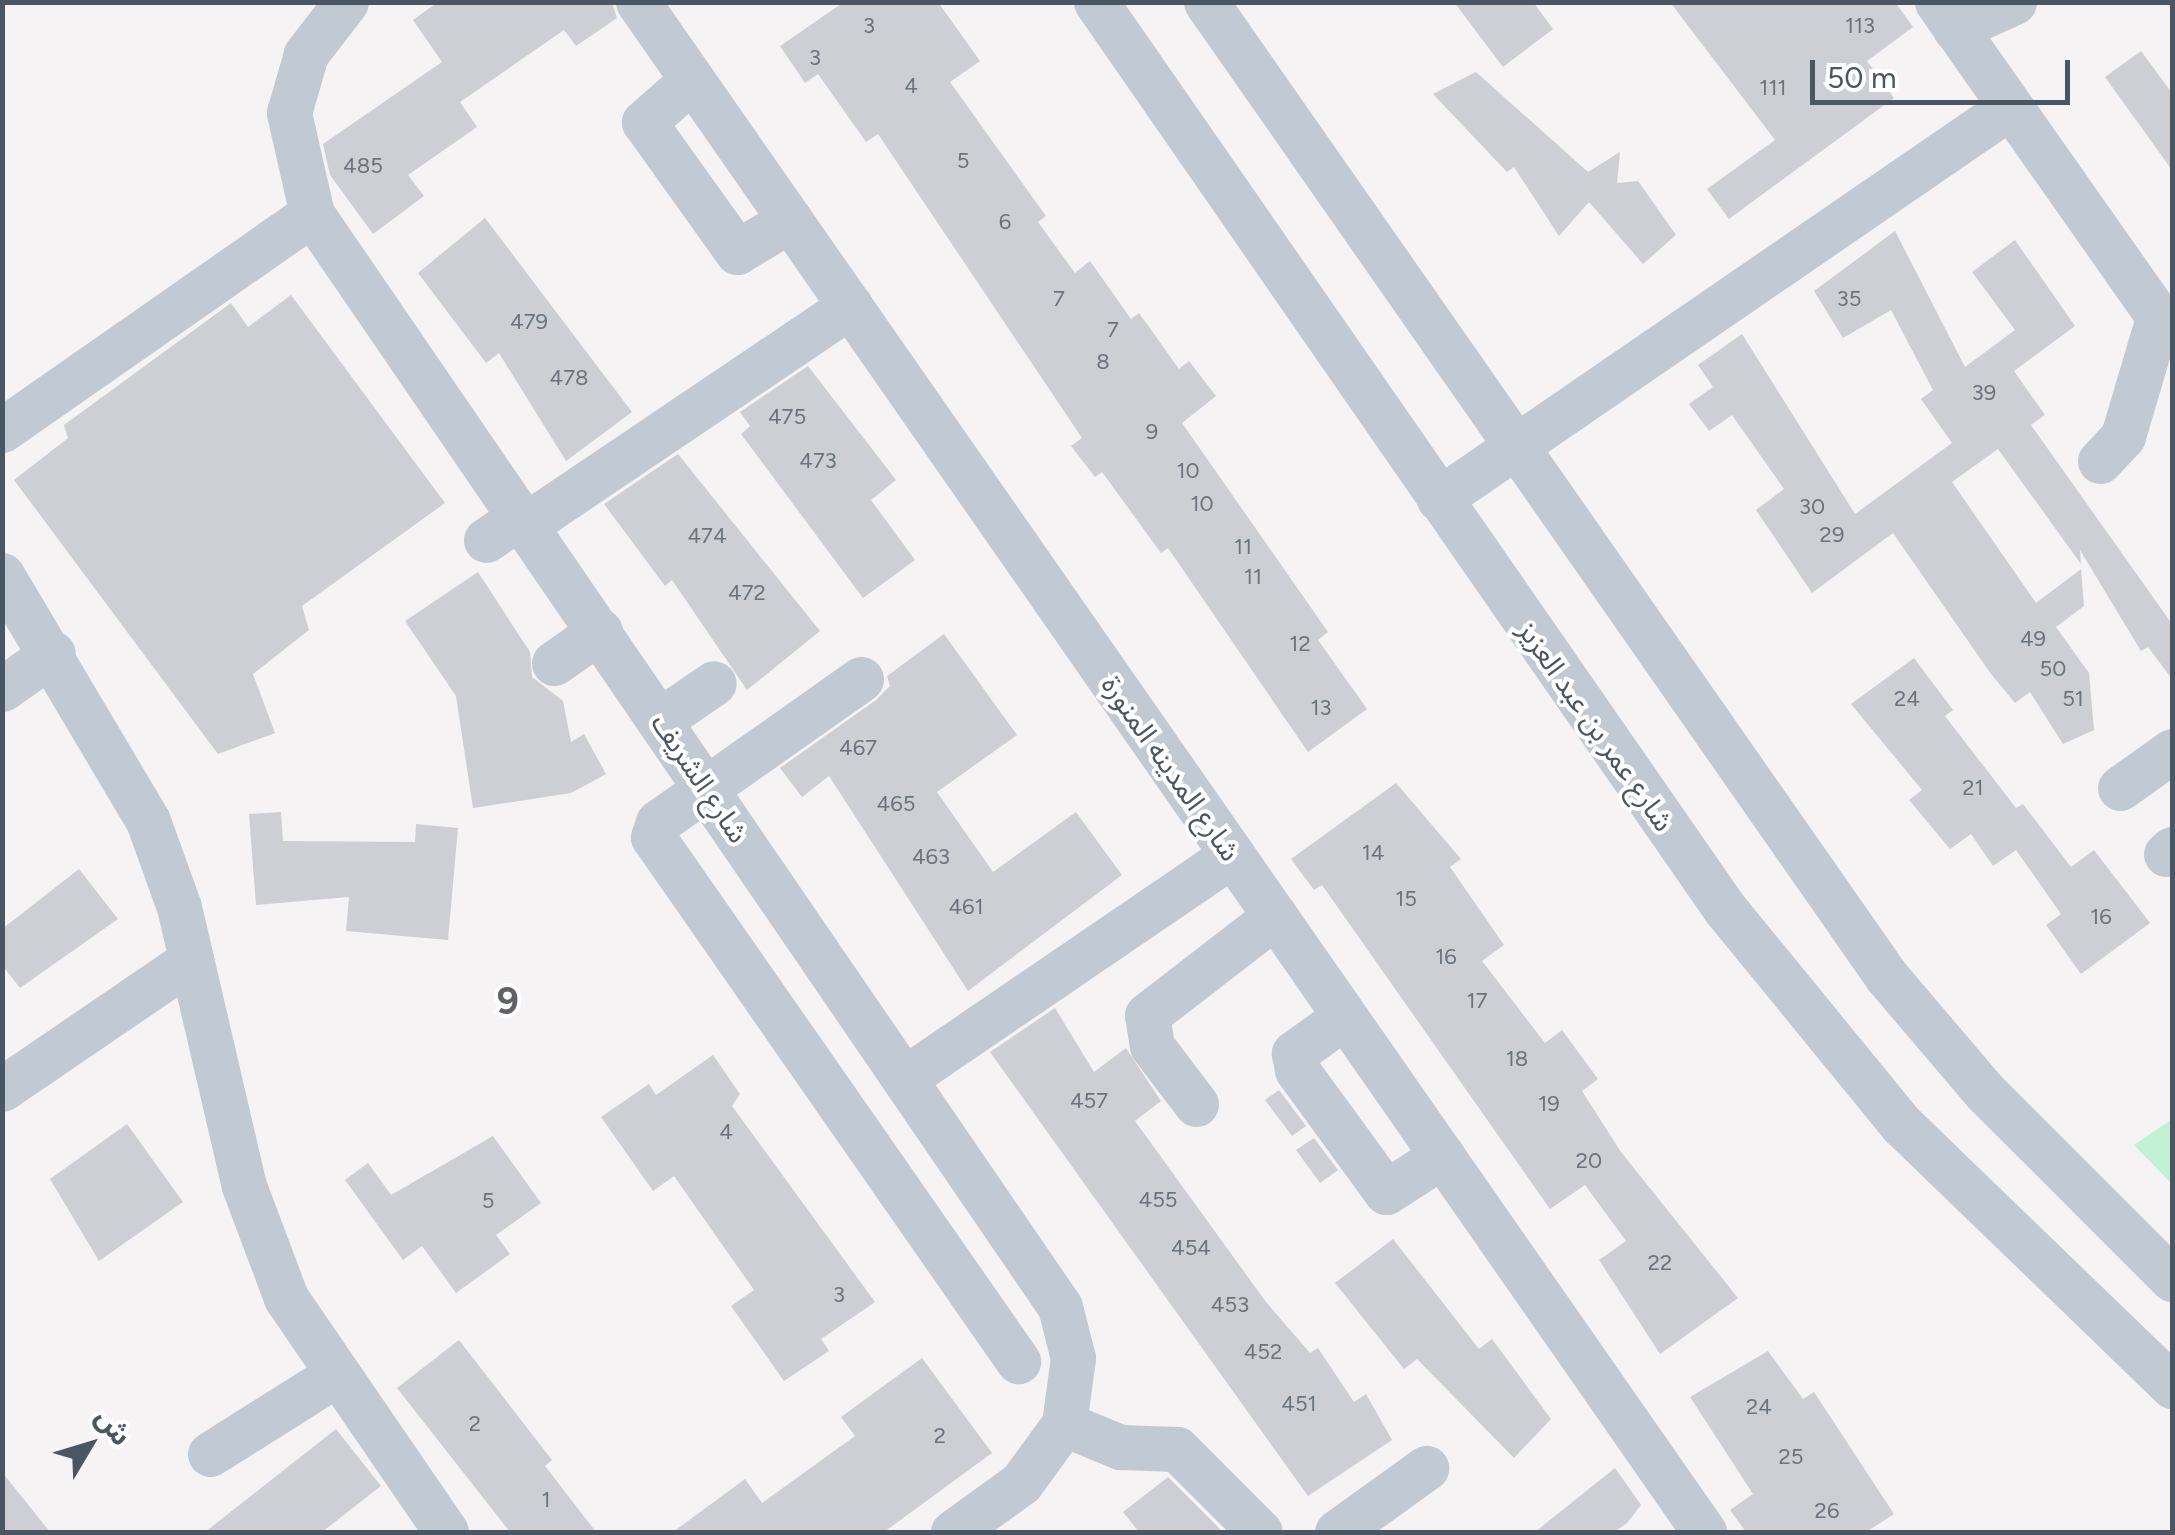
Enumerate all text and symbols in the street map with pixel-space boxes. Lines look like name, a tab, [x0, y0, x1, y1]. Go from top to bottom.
house number: 3	[863, 13, 875, 39]
house number: 113	[1845, 13, 1875, 39]
scale bar	[1815, 40, 2075, 102]
house number: 3	[809, 45, 821, 71]
text: 50 m	[1827, 59, 1896, 96]
house number: 4	[904, 73, 918, 99]
house number: 111	[1759, 75, 1787, 101]
house number: 5	[957, 148, 969, 174]
house number: 485	[343, 153, 383, 179]
house number: 6	[999, 209, 1011, 235]
house number: 7	[1053, 286, 1065, 312]
house number: 35	[1837, 286, 1861, 312]
house number: 479	[510, 309, 548, 335]
house number: 7	[1107, 317, 1119, 343]
house number: 8	[1096, 349, 1110, 375]
house number: 478	[550, 365, 588, 391]
house number: 39	[1972, 380, 1996, 406]
house number: 475	[768, 404, 806, 430]
house number: 9	[1146, 419, 1158, 445]
house number: 473	[799, 448, 837, 474]
house number: 10	[1176, 458, 1200, 484]
house number: 10	[1190, 491, 1214, 517]
house number: 30	[1799, 494, 1825, 520]
house number: 29	[1820, 522, 1844, 548]
house number: 474	[687, 523, 727, 549]
house number: 11	[1234, 534, 1252, 560]
house number: 11	[1244, 564, 1262, 590]
house number: 472	[728, 580, 766, 606]
street label: شارع عمر بن عبد العزيز	[1511, 615, 1681, 837]
house number: 49	[2020, 626, 2046, 652]
house number: 12	[1289, 631, 1311, 657]
house number: 50	[2040, 656, 2066, 682]
street label: شارع المدينه المنورة	[1095, 669, 1247, 867]
house number: 24	[1894, 686, 1920, 712]
house number: 51	[2062, 686, 2084, 712]
house number: 13	[1310, 695, 1332, 721]
street label: شارع الشريف	[645, 707, 755, 849]
house number: 467	[839, 735, 877, 761]
house number: 21	[1962, 775, 1984, 801]
house number: 465	[877, 791, 915, 817]
house number: 14	[1362, 840, 1384, 866]
house number: 463	[912, 844, 950, 870]
house number: 15	[1395, 886, 1417, 912]
house number: 461	[948, 894, 984, 920]
house number: 16	[2090, 904, 2112, 930]
house number: 16	[1435, 944, 1457, 970]
district label: 9	[497, 979, 521, 1025]
house number: 17	[1467, 988, 1487, 1014]
house number: 18	[1506, 1046, 1528, 1072]
house number: 457	[1070, 1088, 1108, 1114]
house number: 19	[1538, 1091, 1560, 1117]
house number: 4	[719, 1119, 733, 1145]
house number: 20	[1576, 1148, 1602, 1174]
house number: 455	[1139, 1187, 1177, 1213]
house number: 5	[482, 1188, 494, 1214]
house number: 454	[1171, 1235, 1211, 1261]
house number: 22	[1648, 1250, 1672, 1276]
house number: 3	[833, 1282, 845, 1308]
house number: 453	[1211, 1292, 1249, 1318]
house number: 452	[1244, 1339, 1282, 1365]
house number: 451	[1281, 1391, 1317, 1417]
house number: 24	[1746, 1394, 1772, 1420]
north arrow	[40, 1395, 140, 1495]
text: ش	[88, 1401, 139, 1452]
house number: 2	[469, 1411, 481, 1437]
house number: 2	[934, 1423, 946, 1449]
house number: 25	[1779, 1444, 1803, 1470]
house number: 1	[541, 1487, 551, 1513]
house number: 26	[1815, 1498, 1839, 1524]

